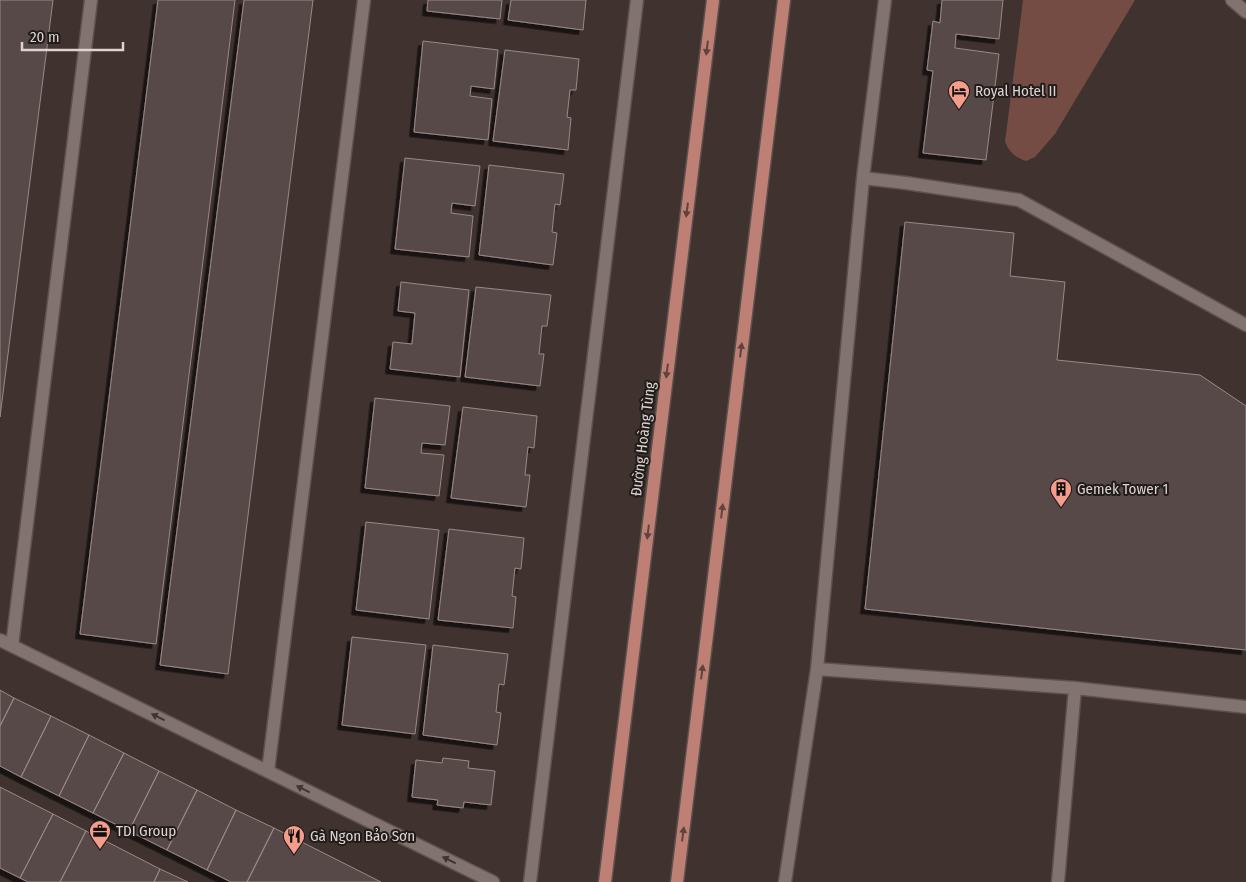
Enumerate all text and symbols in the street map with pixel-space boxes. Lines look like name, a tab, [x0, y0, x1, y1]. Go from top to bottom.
scale bar	[22, 20, 124, 52]
text: 20 m	[30, 28, 60, 46]
one-way arrow	[703, 41, 711, 57]
hotel icon: Royal Hotel II	[947, 79, 971, 110]
place label: Royal Hotel II	[975, 82, 1056, 100]
one-way arrow	[683, 202, 691, 218]
one-way arrow	[737, 341, 745, 357]
one-way arrow	[663, 363, 671, 379]
street label: Đường Hoàng Tùng	[627, 381, 659, 497]
building icon: Gemek Tower 1	[1049, 477, 1073, 508]
place label: Gemek Tower 1	[1077, 480, 1168, 498]
one-way arrow	[718, 503, 726, 519]
one-way arrow	[643, 525, 651, 541]
one-way arrow	[698, 664, 706, 680]
one-way arrow	[150, 713, 165, 721]
one-way arrow	[296, 785, 311, 793]
office icon: TDI Group	[88, 819, 112, 850]
place label: TDI Group	[116, 822, 176, 840]
restaurant icon: Gà Ngon Bảo Sơn	[282, 824, 306, 855]
one-way arrow	[679, 825, 687, 841]
place label: Gà Ngon Bảo Sơn	[310, 827, 415, 845]
one-way arrow	[442, 856, 456, 864]

